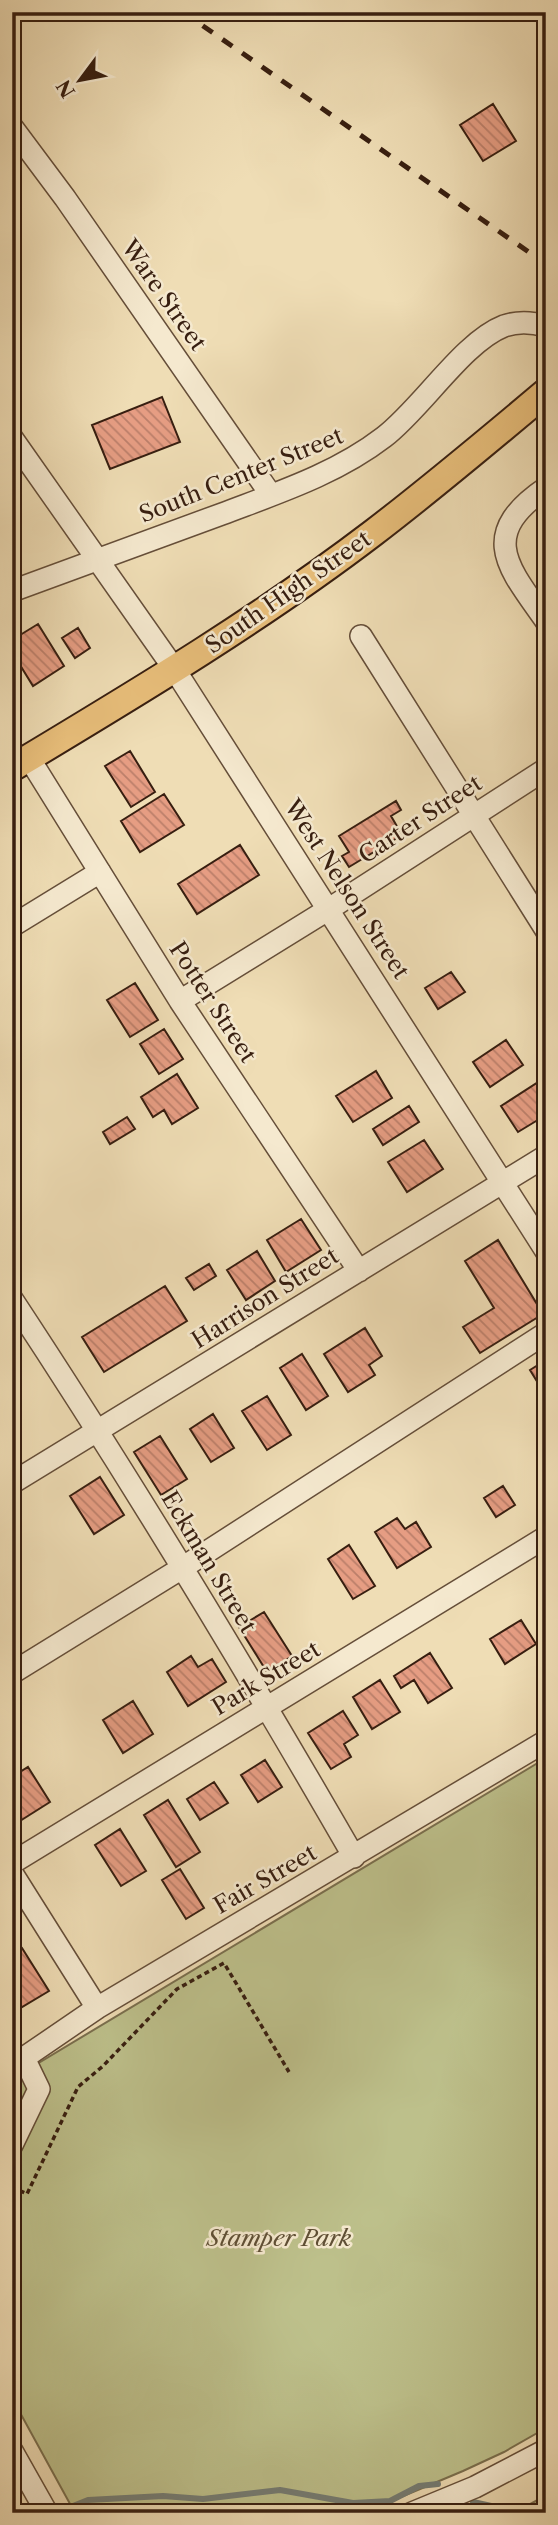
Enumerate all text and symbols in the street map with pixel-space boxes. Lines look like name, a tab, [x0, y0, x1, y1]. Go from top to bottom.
north arrow	[46, 46, 116, 116]
text: N	[52, 76, 80, 102]
street label: Ware Street	[115, 233, 212, 356]
street label: South Center Street	[135, 421, 347, 529]
street label: South High Street	[200, 525, 376, 659]
street label: Carter Street	[353, 769, 487, 869]
street label: West Nelson Street	[278, 793, 415, 984]
street label: Potter Street	[164, 936, 262, 1068]
street label: Harrison Street	[186, 1242, 344, 1354]
street label: Eckman Street	[156, 1486, 262, 1638]
street label: Park Street	[207, 1635, 325, 1721]
street label: Fair Street	[209, 1838, 321, 1920]
park label: Stamper Park	[205, 2224, 351, 2252]

